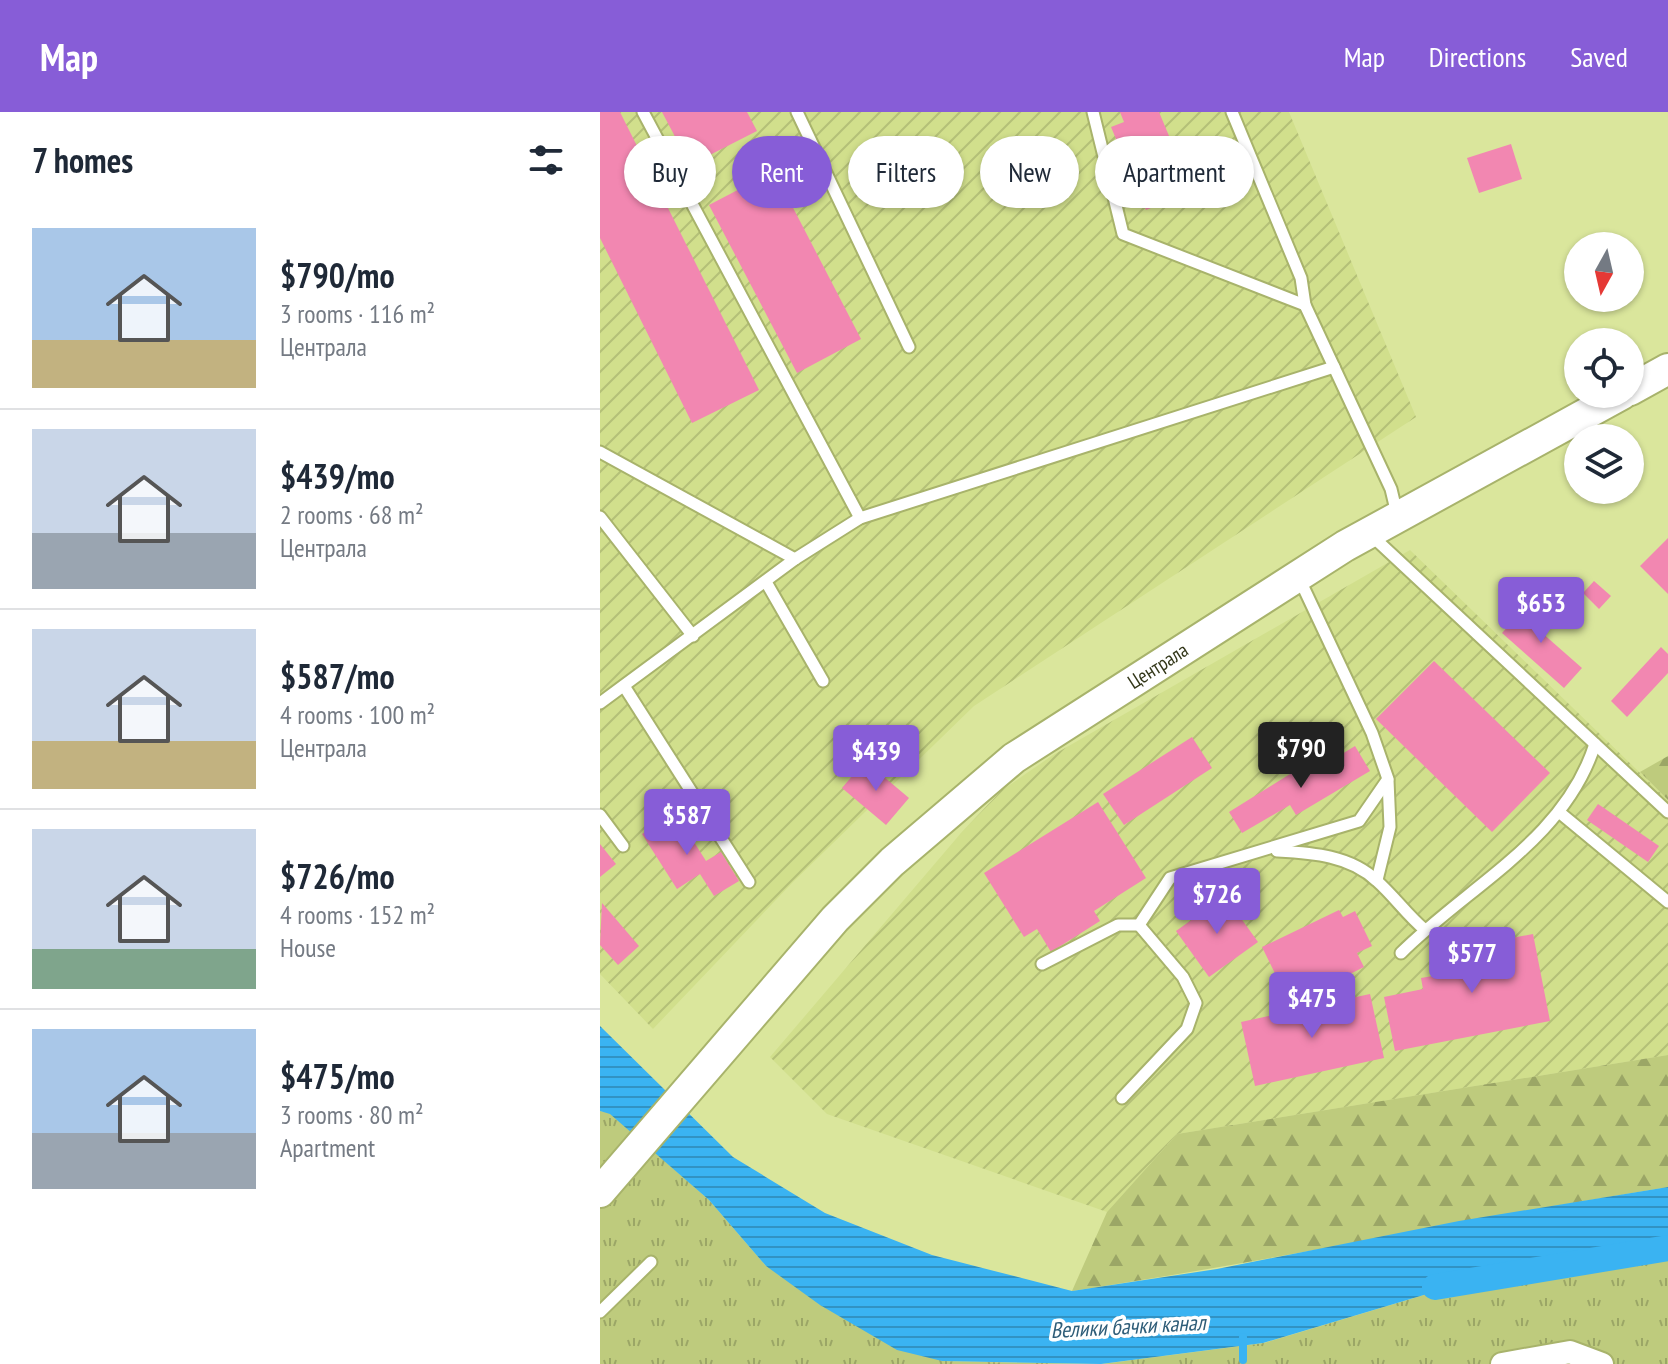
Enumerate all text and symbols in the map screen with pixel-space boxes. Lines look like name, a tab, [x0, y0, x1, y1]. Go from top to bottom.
text: Map	[40, 32, 98, 81]
text: Map	[1344, 38, 1385, 75]
text: Directions	[1429, 38, 1526, 75]
text: Saved	[1570, 38, 1628, 75]
chip: Buy	[624, 136, 716, 208]
chip: Rent	[732, 136, 832, 208]
chip: Filters	[848, 136, 964, 208]
chip: New	[980, 136, 1079, 208]
chip: Apartment	[1095, 136, 1254, 208]
text: 7 homes	[32, 138, 133, 182]
icon: filters	[524, 138, 568, 182]
north arrow	[1564, 232, 1644, 312]
map controls	[1564, 232, 1644, 504]
text: $790/mo	[280, 253, 395, 297]
icon: home	[96, 260, 192, 356]
text: 3 rooms · 116 m²	[280, 297, 435, 330]
button: locate	[1564, 328, 1644, 408]
text: Централа	[280, 330, 367, 363]
button: layers	[1564, 424, 1644, 504]
text: $439/mo	[280, 454, 395, 498]
icon: home	[96, 461, 192, 557]
text: 2 rooms · 68 m²	[280, 498, 424, 531]
text: Централа	[280, 531, 367, 564]
pin: $653	[1494, 577, 1588, 645]
text: $653	[1516, 586, 1566, 619]
street label: Централа	[1123, 637, 1193, 695]
text: $587/mo	[280, 654, 395, 698]
icon: home	[96, 661, 192, 757]
text: 4 rooms · 100 m²	[280, 698, 435, 731]
pin: $790	[1254, 722, 1348, 790]
pin: $439	[829, 725, 923, 793]
text: Централа	[280, 731, 367, 764]
text: $790	[1276, 731, 1326, 764]
text: $439	[851, 734, 901, 767]
pin: $587	[640, 789, 734, 857]
text: $587	[662, 798, 712, 831]
text: $726/mo	[280, 854, 395, 898]
icon: home	[96, 861, 192, 957]
pin: $726	[1170, 868, 1264, 936]
text: $726	[1192, 877, 1242, 910]
text: 4 rooms · 152 m²	[280, 898, 435, 931]
pin: $577	[1425, 927, 1519, 995]
text: House	[280, 931, 336, 964]
text: $577	[1447, 936, 1497, 969]
pin: $475	[1265, 972, 1359, 1040]
text: $475	[1287, 981, 1337, 1014]
text: $475/mo	[280, 1054, 395, 1098]
icon: home	[96, 1061, 192, 1157]
text: 3 rooms · 80 m²	[280, 1098, 424, 1131]
text: Apartment	[280, 1131, 375, 1164]
water label: Велики бачки канал	[1050, 1308, 1208, 1344]

